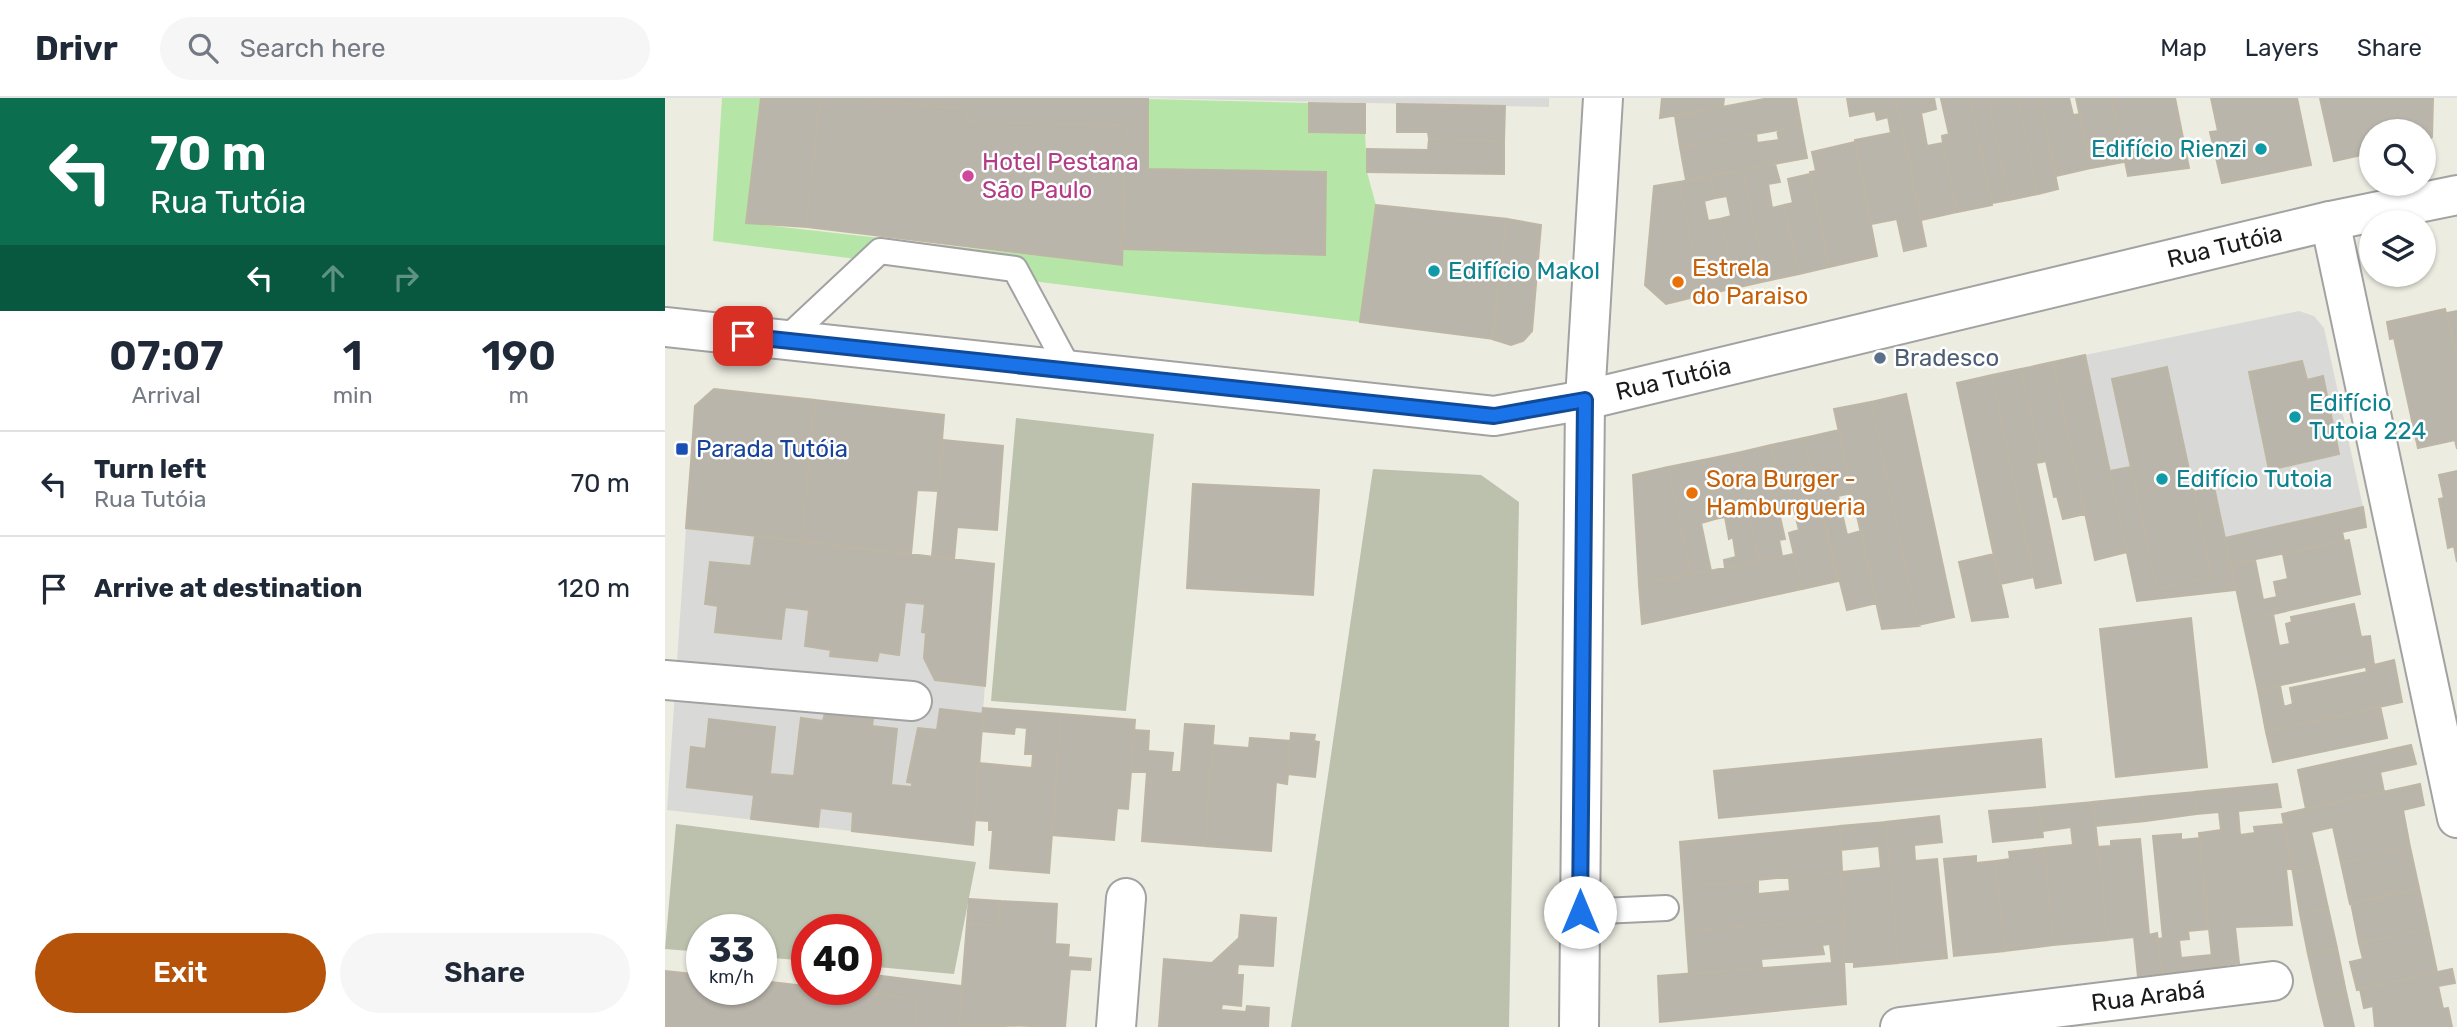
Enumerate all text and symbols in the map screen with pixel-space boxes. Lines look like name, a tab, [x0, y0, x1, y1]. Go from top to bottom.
search box	[160, 17, 650, 80]
text: Drivr	[35, 29, 118, 68]
icon: search	[184, 29, 222, 67]
text: Search here	[240, 33, 386, 64]
text: Map	[2160, 34, 2207, 62]
text: Layers	[2245, 34, 2319, 62]
text: Share	[2357, 34, 2422, 62]
map controls	[2359, 119, 2436, 287]
button: search	[2359, 119, 2436, 196]
text: 70 m	[150, 124, 267, 182]
icon: left	[35, 126, 126, 217]
place label: Edifício Rienzi	[2091, 135, 2247, 163]
marker: Edifício Rienzi	[2253, 141, 2269, 157]
place label: Hotel Pestana São Paulo	[982, 148, 1139, 204]
marker: Hotel Pestana São Paulo	[960, 168, 976, 184]
text: Rua Tutóia	[150, 183, 306, 221]
button: layers	[2359, 210, 2436, 287]
street label: Rua Tutóia	[2164, 219, 2285, 274]
place label: Estrela do Paraiso	[1692, 254, 1808, 310]
place label: Edifício Makol	[1448, 257, 1600, 285]
icon: left	[241, 259, 279, 297]
icon: ahead	[314, 259, 352, 297]
icon: right	[387, 259, 425, 297]
marker: Edifício Makol	[1426, 263, 1442, 279]
marker: Estrela do Paraiso	[1670, 274, 1686, 290]
pin	[713, 306, 773, 366]
icon: arrive	[724, 317, 762, 355]
text: 07:07	[109, 331, 224, 381]
text: 1	[343, 331, 363, 381]
text: 190	[482, 331, 556, 381]
place label: Bradesco	[1894, 344, 1999, 372]
marker: Bradesco	[1872, 350, 1888, 366]
street label: Rua Tutóia	[1613, 351, 1734, 406]
text: Arrival	[132, 381, 201, 409]
text: min	[333, 381, 373, 409]
text: m	[509, 381, 529, 409]
place label: Edifício Tutoia 224	[2309, 389, 2426, 445]
marker: Edifício Tutoia 224	[2287, 409, 2303, 425]
place label: Parada Tutóia	[696, 435, 848, 463]
marker: Parada Tutóia	[674, 441, 690, 457]
text: Turn left	[94, 454, 206, 485]
icon: left	[35, 465, 73, 503]
place label: Sora Burger - Hamburgueria	[1706, 465, 1866, 521]
place label: Edifício Tutoia	[2176, 465, 2332, 493]
text: 70 m	[571, 468, 630, 499]
marker: Edifício Tutoia	[2154, 471, 2170, 487]
text: Rua Tutóia	[94, 485, 206, 513]
marker: Sora Burger - Hamburgueria	[1684, 485, 1700, 501]
icon: arrive	[35, 570, 73, 608]
text: Arrive at destination	[94, 573, 362, 604]
text: 120 m	[558, 573, 630, 604]
position arrow	[1543, 875, 1617, 949]
speed limit sign: 40	[791, 914, 882, 1005]
text: 33	[708, 929, 755, 971]
button: Exit	[35, 933, 326, 1013]
button: Share	[340, 933, 630, 1013]
text: km/h	[709, 966, 754, 988]
street label: Rua Arabá	[2090, 975, 2207, 1017]

